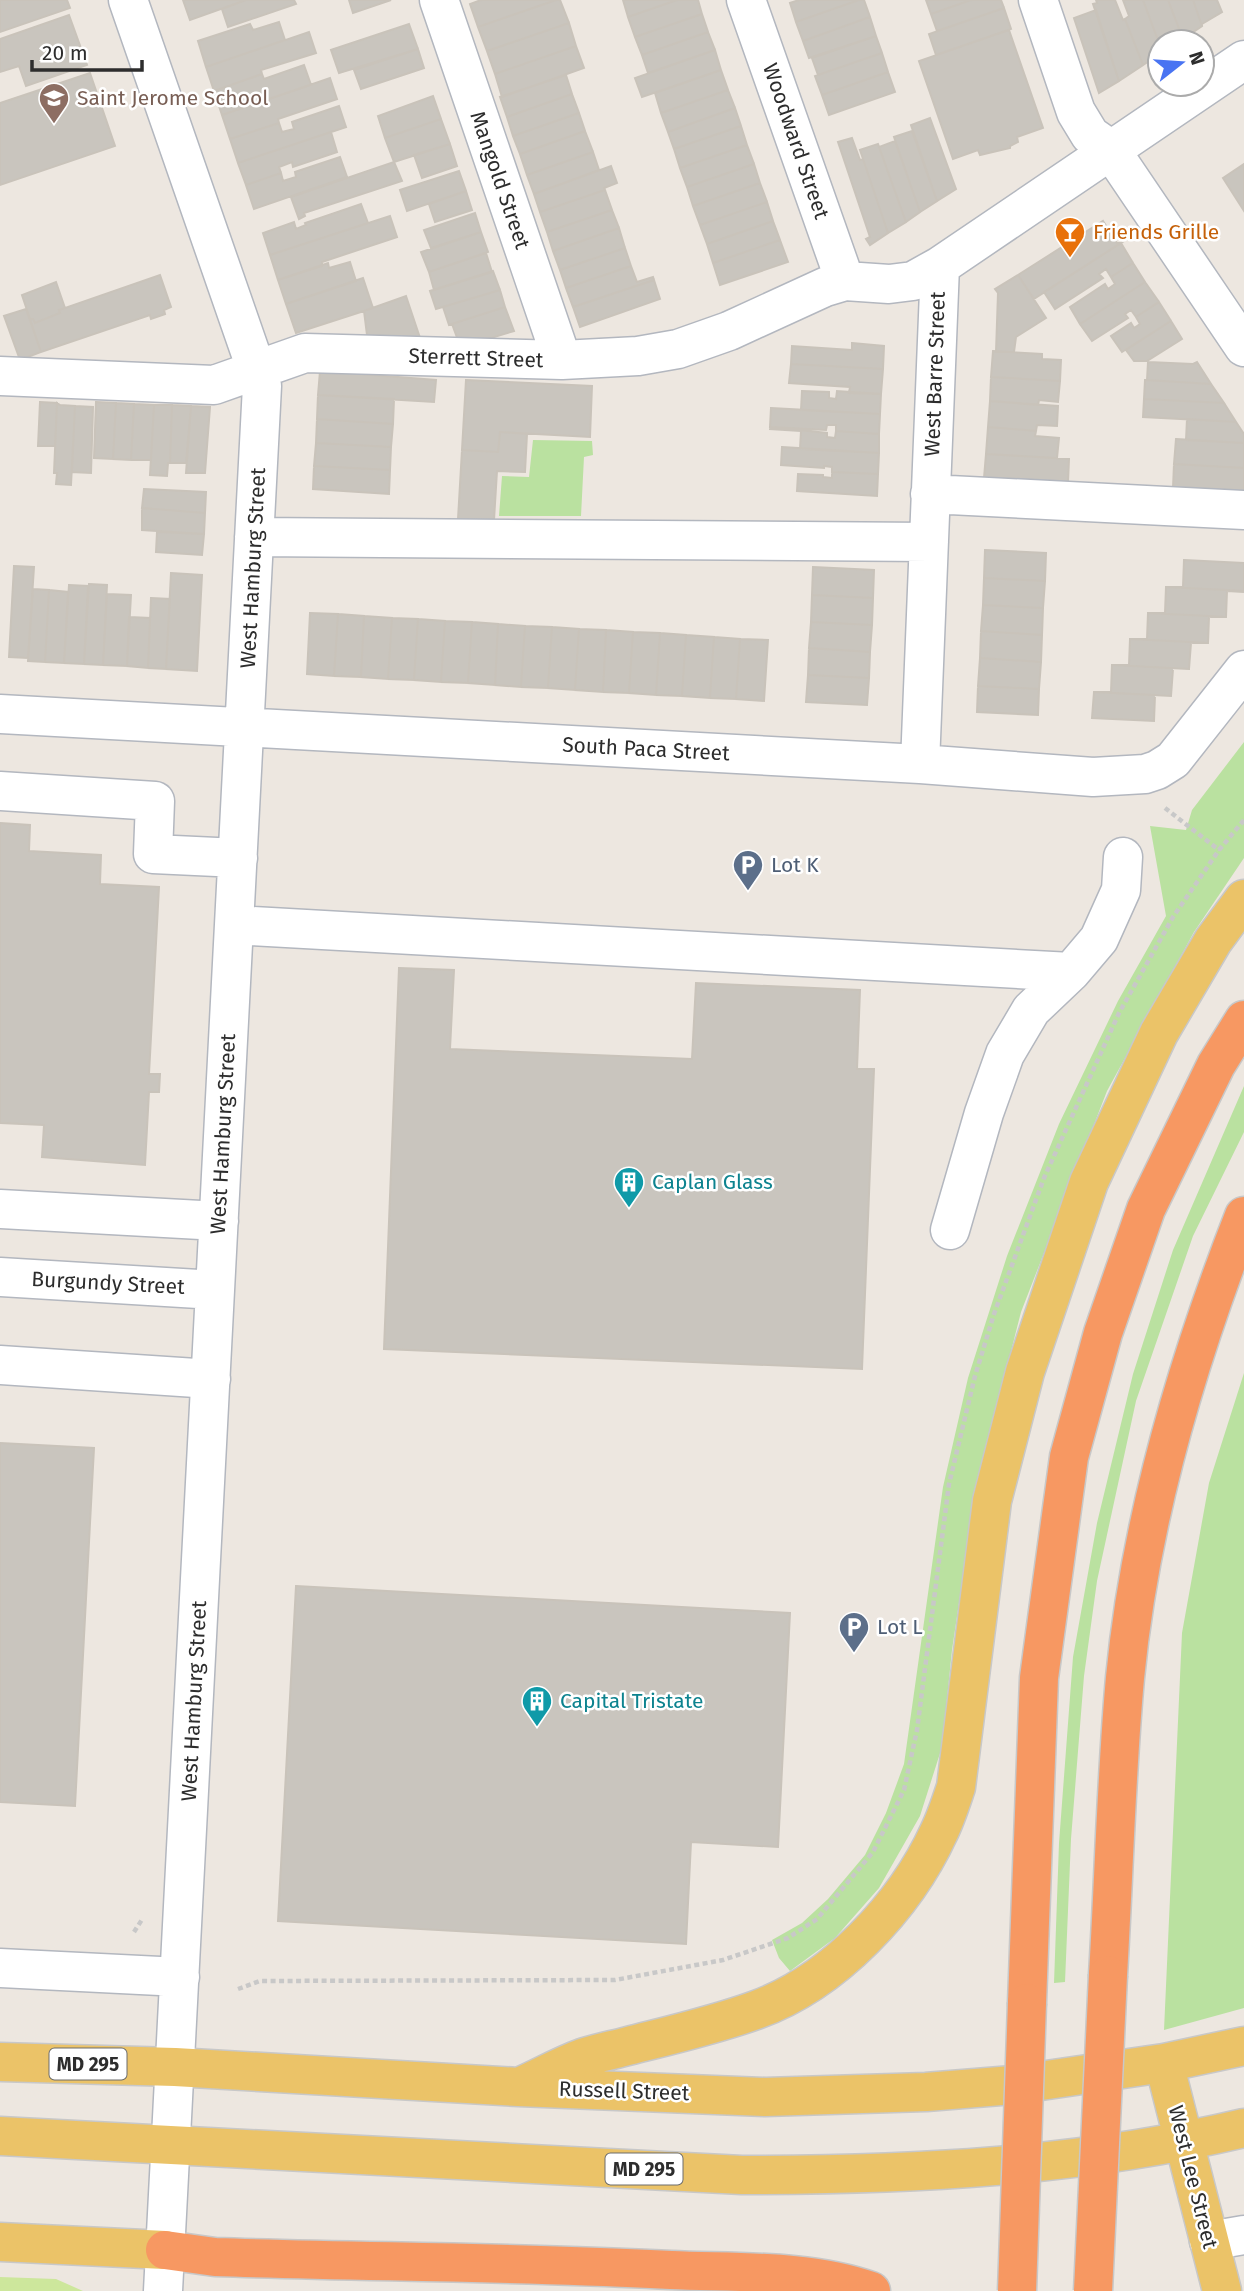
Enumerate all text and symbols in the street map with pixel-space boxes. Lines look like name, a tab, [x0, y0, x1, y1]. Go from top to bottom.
scale bar	[32, 28, 142, 72]
north arrow	[1146, 28, 1216, 98]
text: 20 m	[42, 40, 88, 66]
text: N	[1184, 49, 1210, 68]
street label: Woodward Street	[757, 60, 835, 223]
school or university icon: Saint Jerome School	[37, 81, 71, 125]
place label: Saint Jerome School	[77, 85, 268, 111]
street label: Mangold Street	[464, 108, 536, 253]
bar icon: Friends Grille	[1053, 215, 1087, 259]
place label: Friends Grille	[1093, 219, 1219, 245]
street label: West Barre Street	[919, 291, 951, 457]
street label: Sterrett Street	[408, 343, 544, 373]
street label: West Hamburg Street	[235, 466, 271, 669]
street label: South Paca Street	[562, 732, 731, 766]
parking icon: Lot K	[731, 848, 765, 892]
place label: Lot K	[771, 852, 819, 878]
street label: West Hamburg Street	[205, 1032, 241, 1235]
building icon: Caplan Glass	[612, 1165, 646, 1209]
place label: Caplan Glass	[652, 1169, 773, 1195]
street label: Burgundy Street	[31, 1266, 186, 1300]
street label: West Hamburg Street	[176, 1599, 212, 1802]
parking icon: Lot L	[837, 1610, 871, 1654]
place label: Lot L	[877, 1614, 923, 1640]
building icon: Capital Tristate	[520, 1684, 554, 1728]
place label: Capital Tristate	[560, 1688, 703, 1714]
road number: MD 295	[50, 2048, 126, 2080]
street label: Russell Street	[558, 2076, 690, 2106]
street label: West Lee Street	[1163, 2103, 1223, 2252]
road number: MD 295	[606, 2154, 682, 2184]

